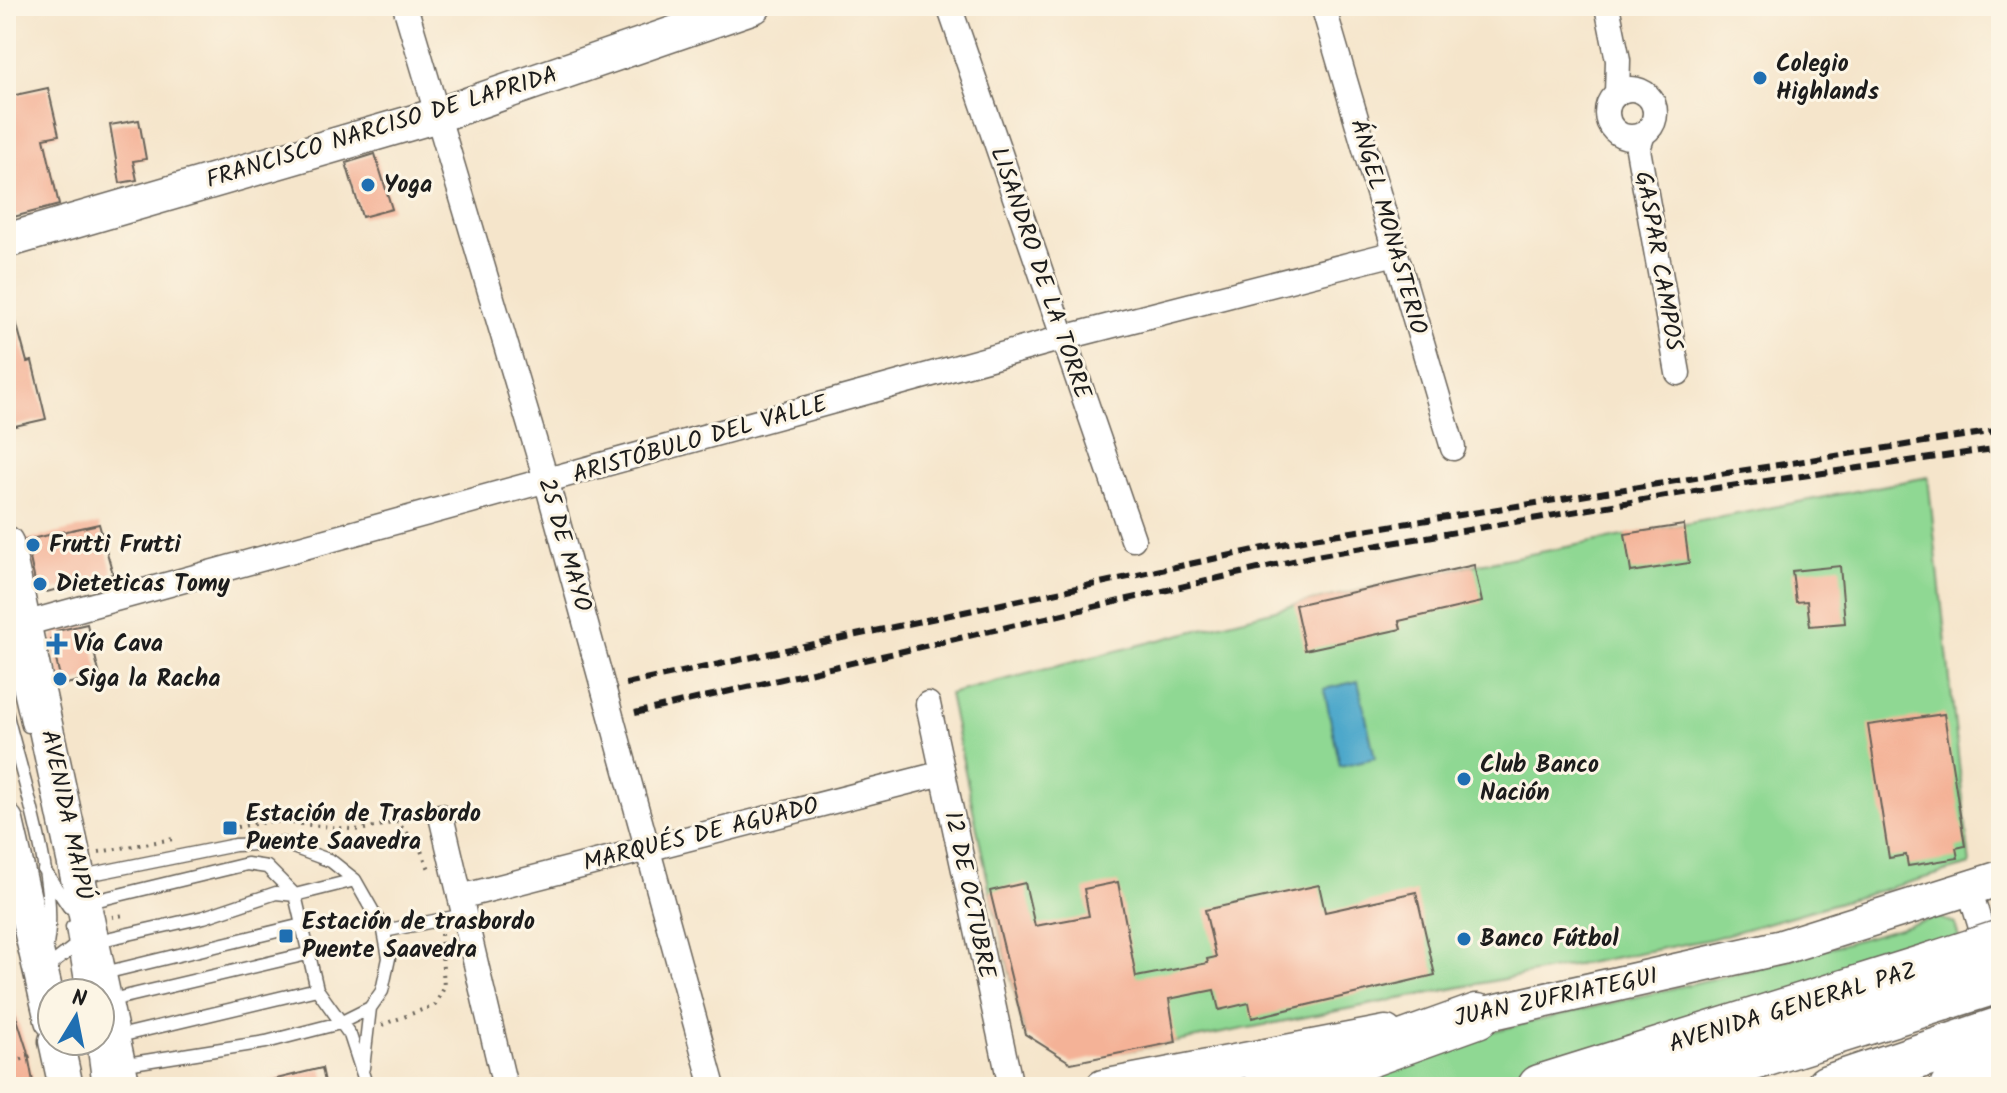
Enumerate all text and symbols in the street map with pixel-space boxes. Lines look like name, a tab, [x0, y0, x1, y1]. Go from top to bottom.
place label: Colegio Highlands	[1776, 45, 1879, 112]
street label: FRANCISCO NARCISO DE LAPRIDA	[201, 56, 563, 200]
marker: Colegio Highlands	[1751, 69, 1769, 87]
street label: ÁNGEL MONASTERIO	[1339, 115, 1437, 340]
street label: LISANDRO DE LA TORRE	[979, 142, 1102, 405]
place label: Yoga	[384, 166, 432, 205]
street label: GASPAR CAMPOS	[1623, 168, 1693, 354]
marker: Yoga	[359, 176, 377, 194]
street label: ARISTÓBULO DEL VALLE	[568, 385, 833, 495]
street label: 25 DE MAYO	[526, 473, 602, 617]
place label: Frutti Frutti	[49, 526, 181, 565]
marker: Frutti Frutti	[24, 536, 42, 554]
place label: Dieteticas Tomy	[56, 565, 231, 604]
marker: Dieteticas Tomy	[31, 575, 49, 593]
place label: Vía Cava	[73, 625, 163, 664]
marker: Vía Cava	[48, 635, 66, 653]
place label: Siga la Racha	[76, 660, 221, 699]
marker: Siga la Racha	[51, 670, 69, 688]
street label: AVENIDA MAIPÚ	[29, 726, 103, 904]
place label: Club Banco Nación	[1480, 746, 1599, 813]
marker: Club Banco Nación	[1455, 770, 1473, 788]
street label: MARQUÉS DE AGUADO	[579, 787, 823, 883]
place label: Estación de Trasbordo Puente Saavedra	[246, 795, 481, 862]
street label: 12 DE OCTUBRE	[932, 808, 1006, 983]
marker: Estación de Trasbordo Puente Saavedra	[221, 819, 239, 837]
place label: Estación de trasbordo Puente Saavedra	[302, 903, 535, 970]
place label: Banco Fútbol	[1480, 920, 1619, 959]
marker: Estación de trasbordo Puente Saavedra	[277, 927, 295, 945]
marker: Banco Fútbol	[1455, 930, 1473, 948]
street label: AVENIDA GENERAL PAZ	[1664, 952, 1922, 1064]
street label: JUAN ZUFRIATEGUI	[1451, 957, 1661, 1039]
north arrow	[36, 977, 116, 1057]
text: N	[69, 981, 89, 1018]

